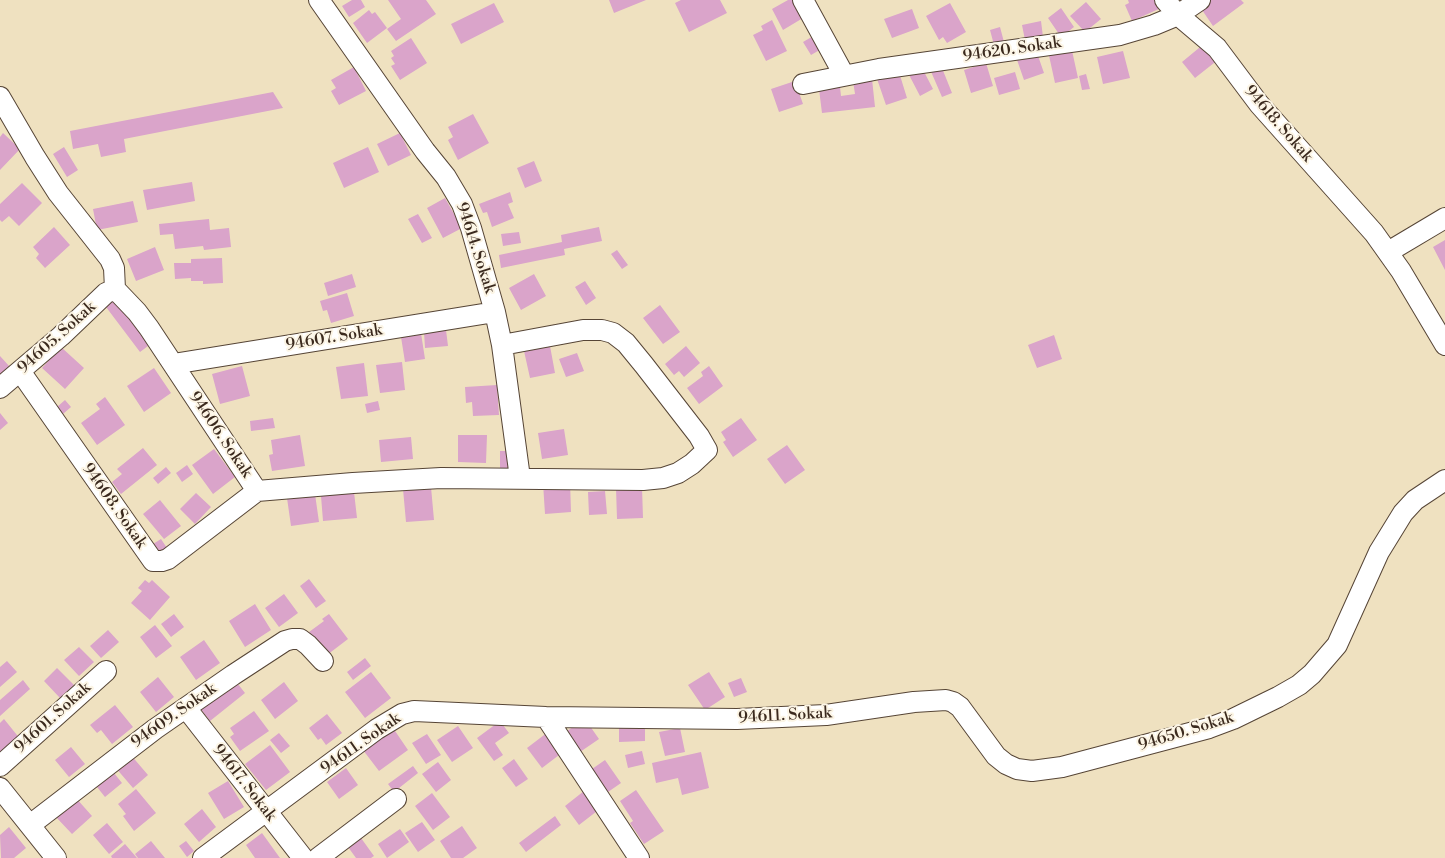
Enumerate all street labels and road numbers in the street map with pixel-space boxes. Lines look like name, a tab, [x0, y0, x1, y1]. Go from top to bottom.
street label: 94620. Sokak	[962, 34, 1062, 66]
street label: 94618. Sokak	[1240, 82, 1316, 166]
street label: 94614. Sokak	[451, 200, 499, 296]
street label: 94605. Sokak	[14, 298, 100, 378]
street label: 94607. Sokak	[284, 321, 384, 355]
street label: 94606. Sokak	[184, 388, 256, 482]
street label: 94608. Sokak	[78, 460, 150, 552]
street label: 94601. Sokak	[11, 679, 95, 757]
street label: 94609. Sokak	[128, 680, 220, 752]
street label: 94611. Sokak	[738, 704, 832, 728]
street label: 94650. Sokak	[1136, 708, 1236, 756]
street label: 94611. Sokak	[317, 709, 405, 779]
street label: 94617. Sokak	[208, 741, 280, 825]

